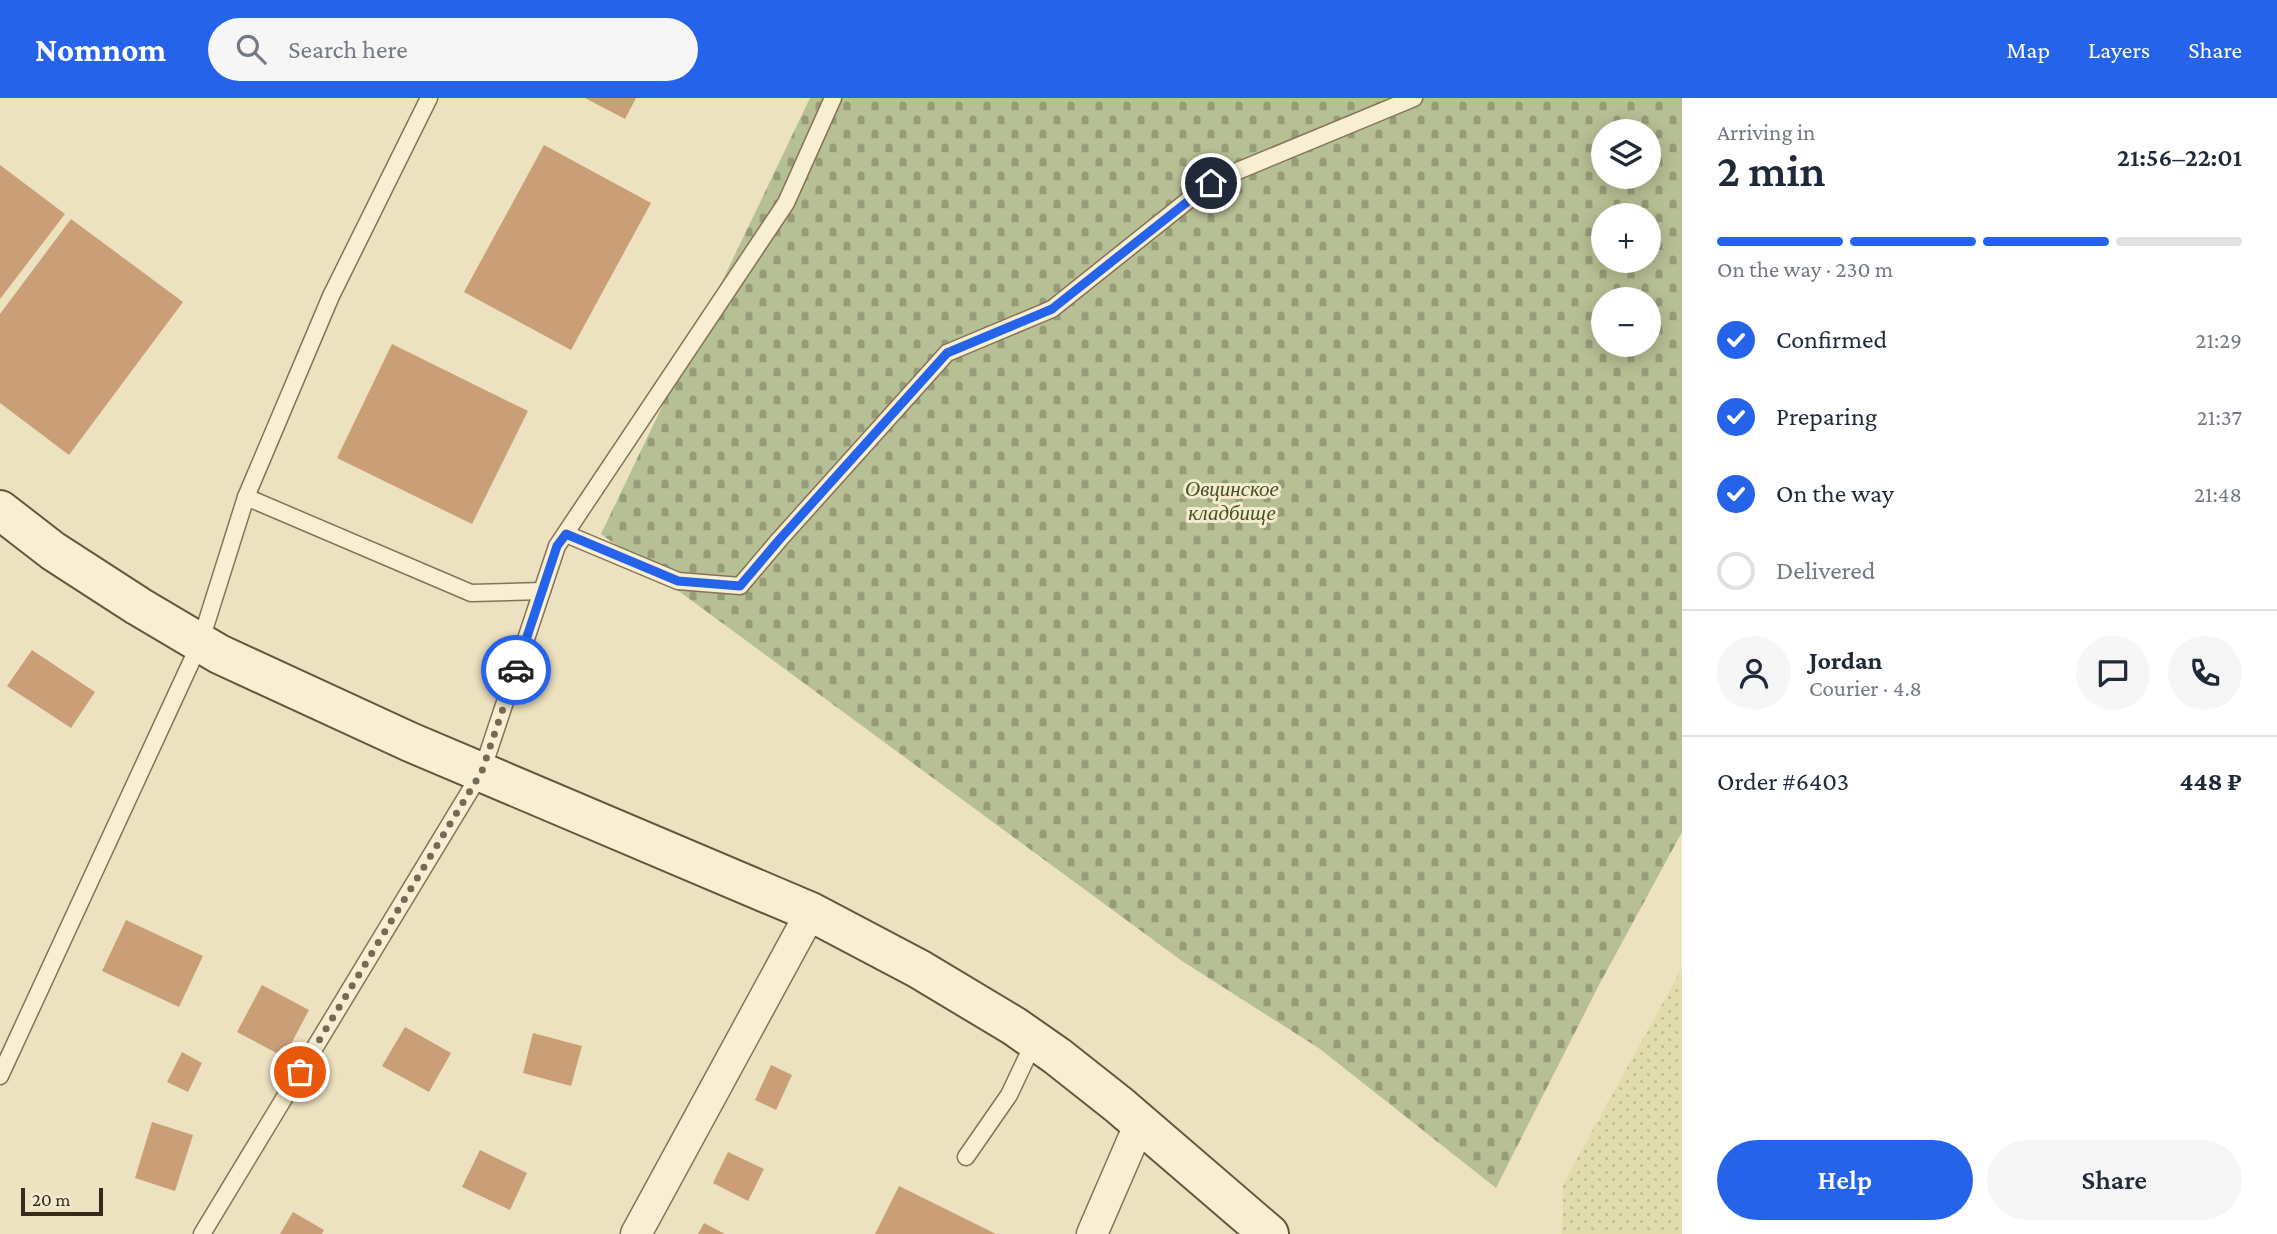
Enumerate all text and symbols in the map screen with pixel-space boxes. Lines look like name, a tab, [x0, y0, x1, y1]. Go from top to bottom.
search box	[208, 18, 698, 81]
icon: search	[232, 30, 270, 68]
text: Nomnom	[35, 31, 166, 68]
text: Search here	[288, 35, 408, 64]
text: Map	[2006, 36, 2050, 63]
text: Layers	[2088, 36, 2150, 63]
text: Share	[2188, 36, 2242, 63]
map controls	[1591, 119, 1661, 357]
button: layers	[1591, 119, 1661, 189]
text: Arriving in	[1717, 119, 1815, 145]
text: 21:56–22:01	[2117, 143, 2242, 172]
text: 2 min	[1717, 145, 1825, 196]
pin	[1181, 153, 1241, 213]
icon: home	[1192, 164, 1230, 202]
button: +	[1591, 203, 1661, 273]
text: On the way · 230 m	[1717, 256, 1893, 282]
button: −	[1591, 287, 1661, 357]
icon: check	[1717, 321, 1755, 359]
text: Confirmed	[1776, 325, 1887, 354]
text: 21:29	[2196, 327, 2242, 353]
icon: check	[1717, 398, 1755, 436]
text: Preparing	[1776, 402, 1877, 431]
text: 21:37	[2197, 404, 2242, 430]
icon: check	[1717, 475, 1755, 513]
park label: Овцинское кладбище	[1185, 477, 1279, 525]
text: On the way	[1776, 479, 1894, 508]
text: 21:48	[2194, 481, 2242, 507]
text: Delivered	[1776, 556, 1875, 585]
courier	[481, 635, 551, 705]
button: person	[1717, 636, 1791, 710]
button: chat	[2076, 636, 2150, 710]
button: phone	[2168, 636, 2242, 710]
text: Jordan	[1809, 646, 1883, 675]
icon: car	[497, 651, 535, 689]
text: Courier · 4.8	[1809, 675, 1922, 701]
text: Order #6403	[1717, 767, 1849, 796]
text: 448 ₽	[2179, 767, 2242, 796]
pin	[270, 1042, 330, 1102]
icon: bag	[281, 1053, 319, 1091]
button: Help	[1717, 1140, 1973, 1220]
button: Share	[1987, 1140, 2242, 1220]
scale bar	[21, 1185, 103, 1217]
text: 20 m	[32, 1189, 71, 1210]

